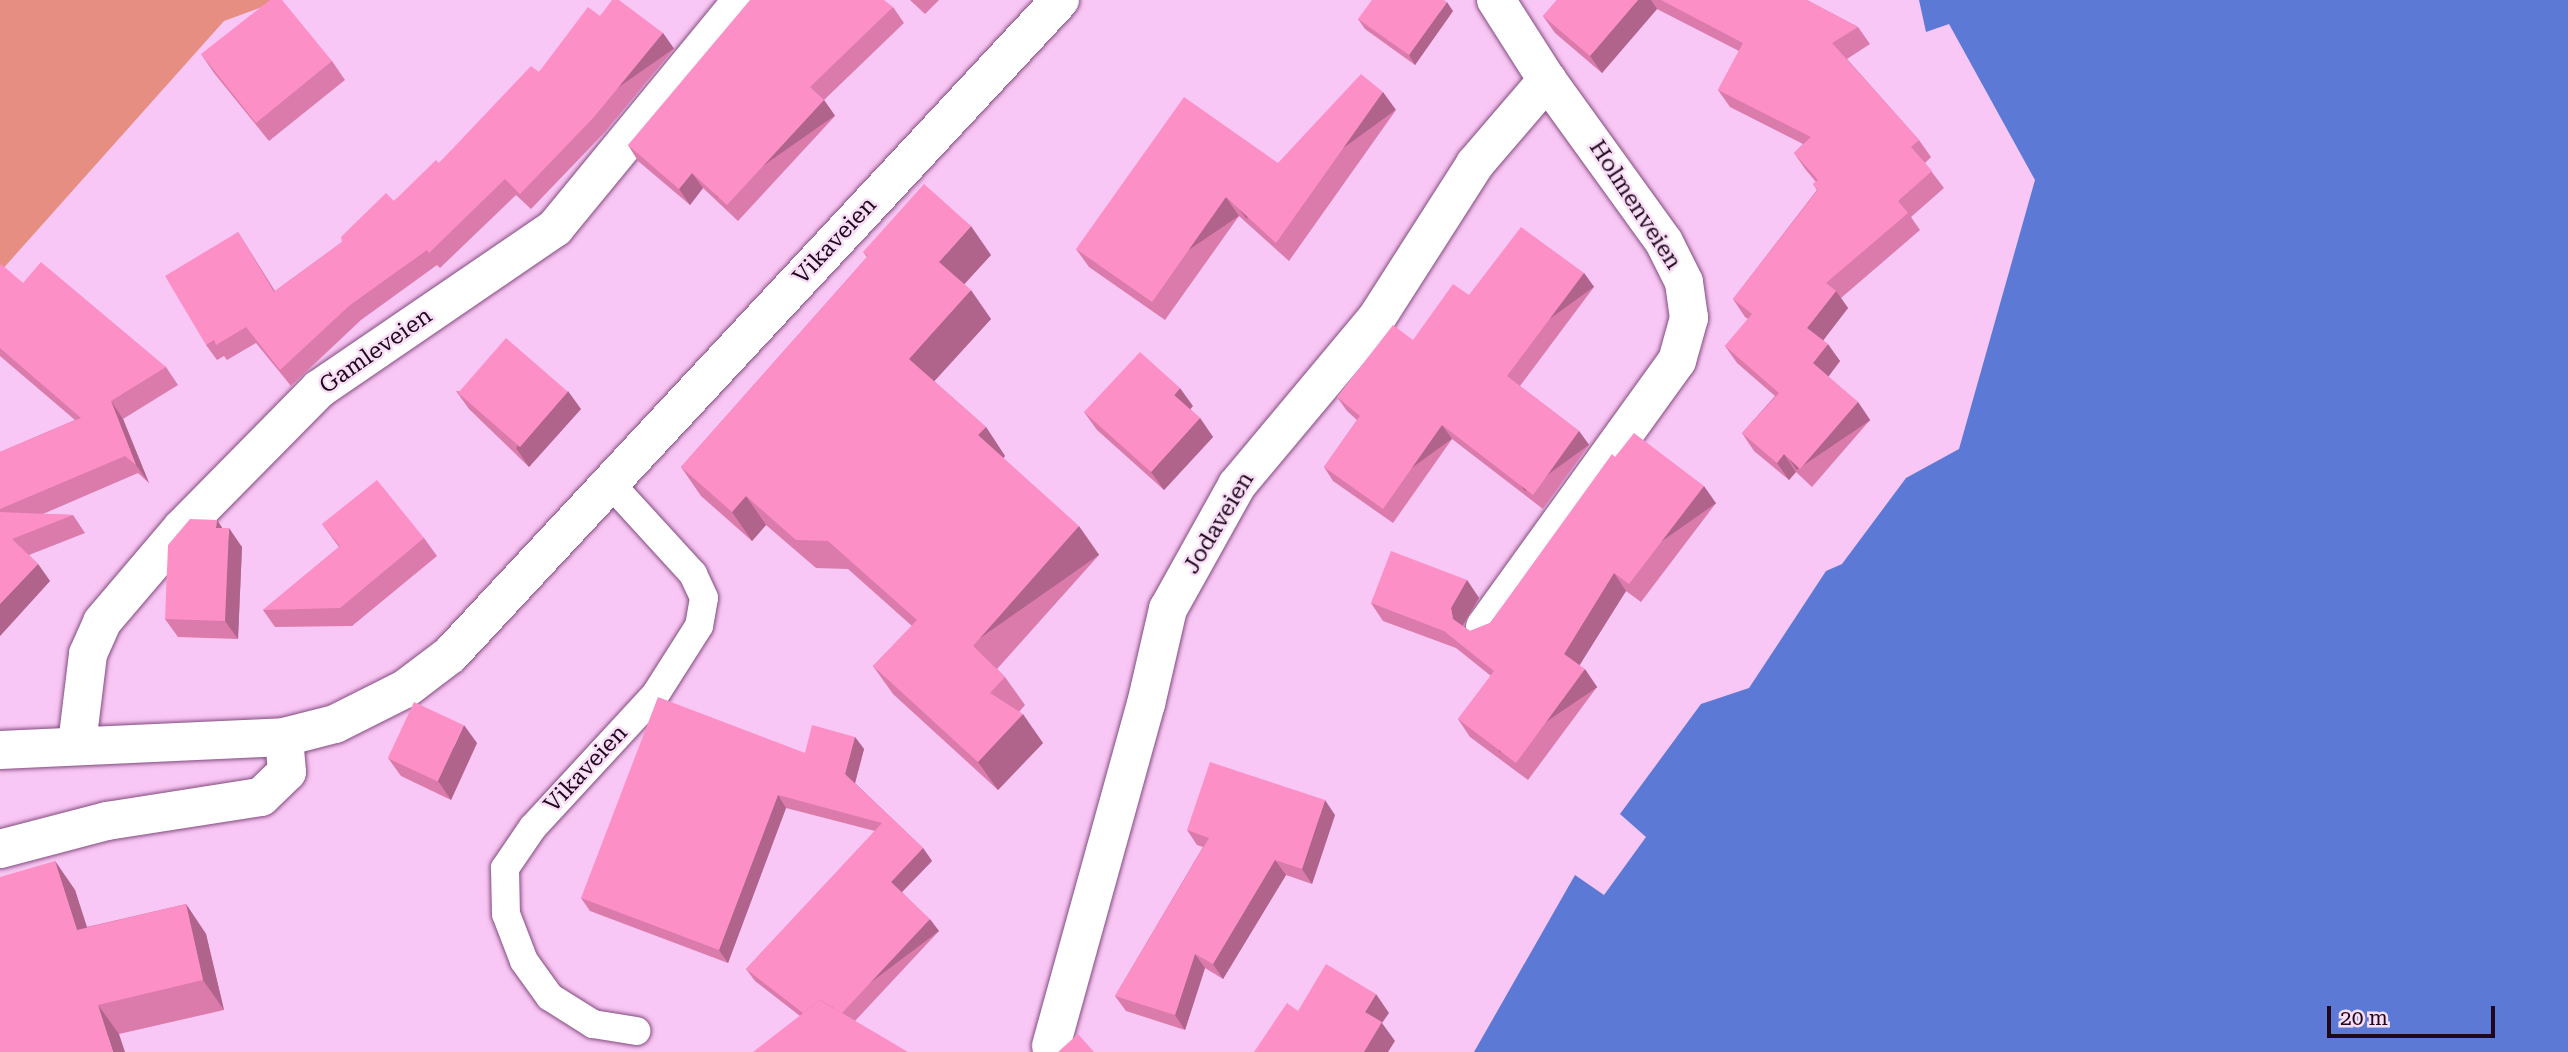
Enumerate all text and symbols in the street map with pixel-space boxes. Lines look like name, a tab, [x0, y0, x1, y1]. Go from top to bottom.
street label: Holmenveien	[1583, 135, 1687, 275]
street label: Vikaveien	[788, 192, 882, 290]
street label: Gamleveien	[314, 302, 438, 400]
street label: Jodaveien	[1178, 467, 1260, 579]
street label: Vikaveien	[539, 720, 633, 818]
scale bar	[2330, 992, 2498, 1036]
text: 20 m	[2340, 1006, 2388, 1030]

